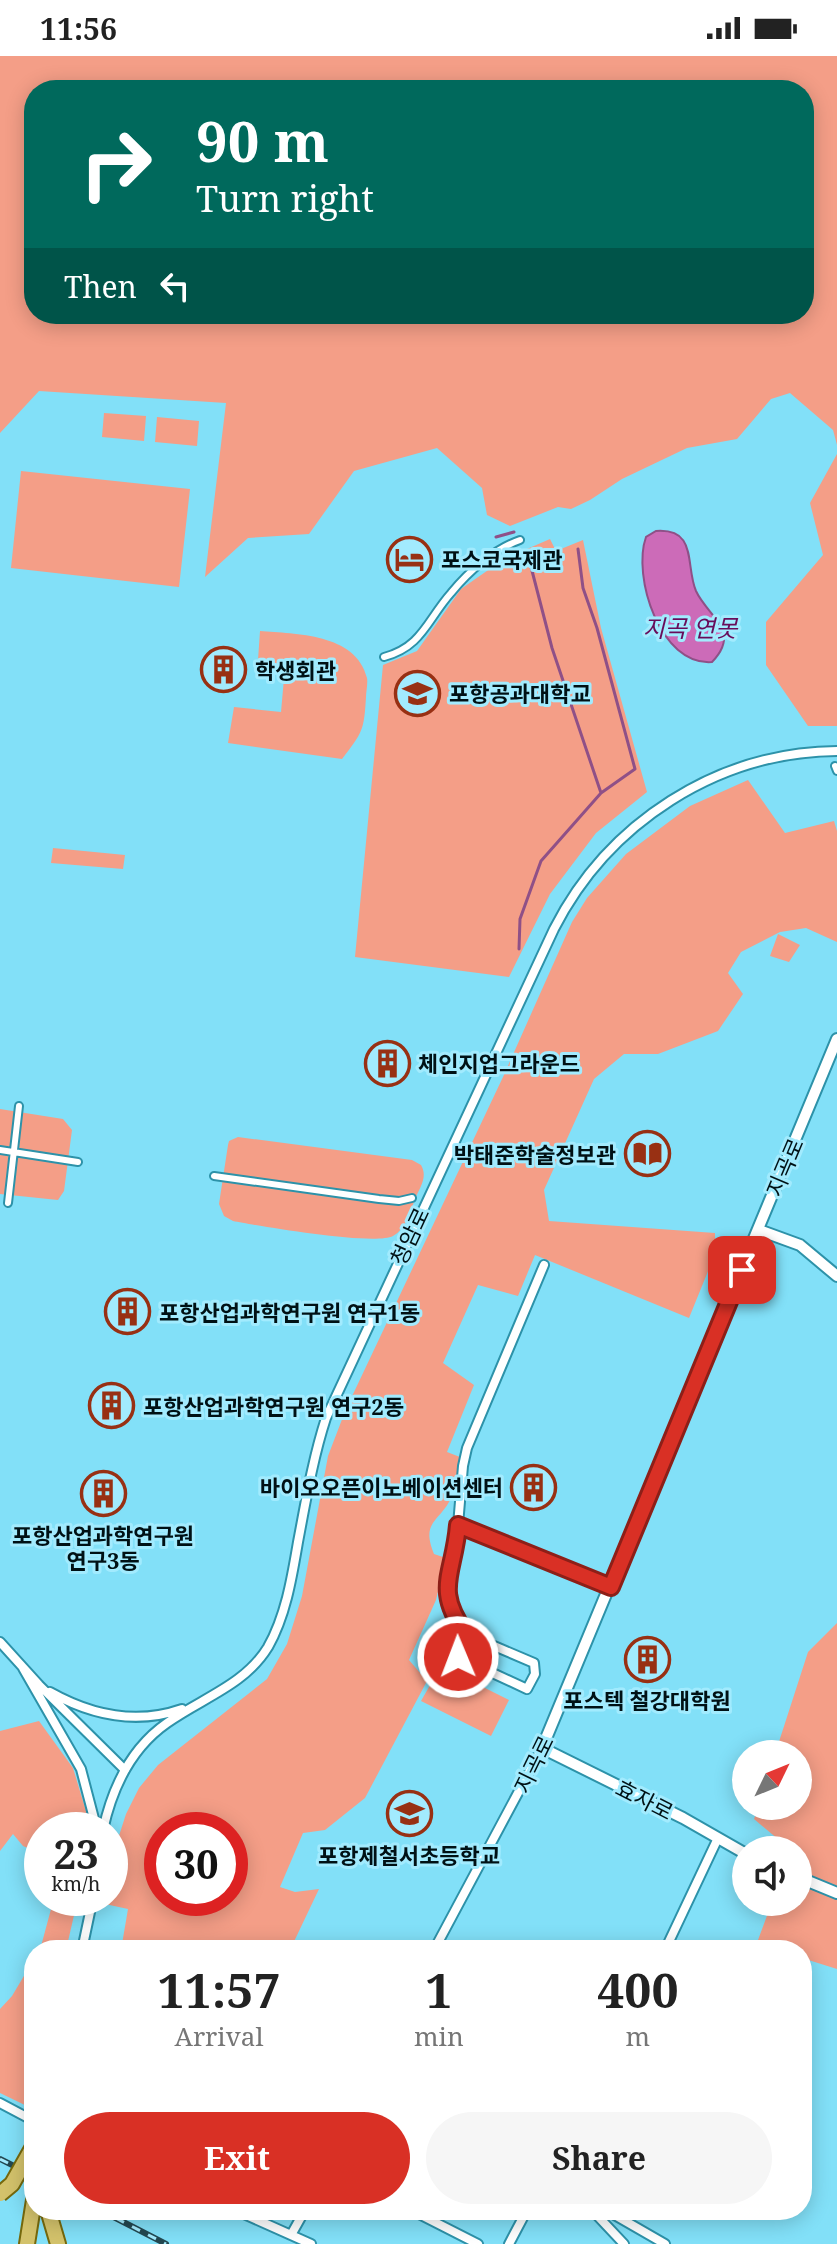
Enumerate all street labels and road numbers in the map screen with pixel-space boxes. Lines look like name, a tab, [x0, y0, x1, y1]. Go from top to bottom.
street label: 지곡로	[758, 1133, 810, 1201]
street label: 청암로	[383, 1202, 435, 1270]
street label: 지곡로	[506, 1730, 560, 1798]
street label: 효자로	[611, 1772, 679, 1826]

